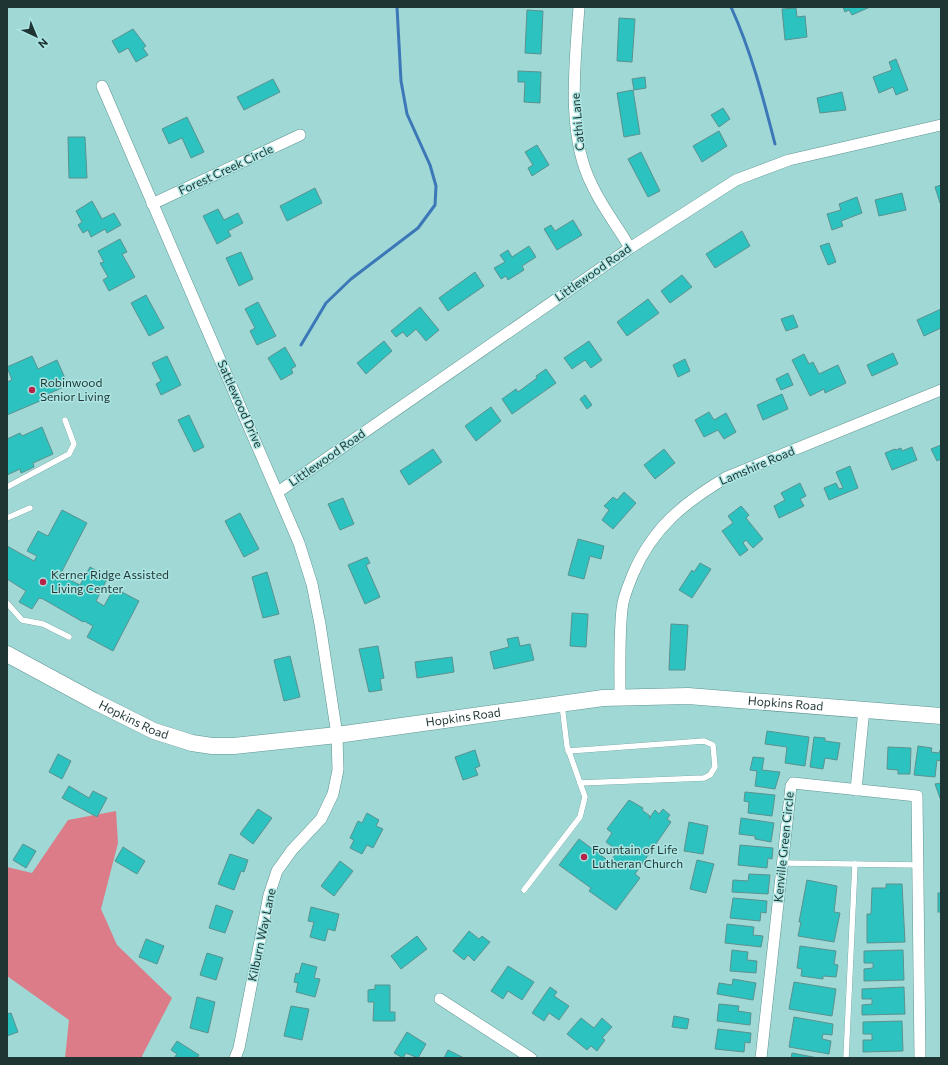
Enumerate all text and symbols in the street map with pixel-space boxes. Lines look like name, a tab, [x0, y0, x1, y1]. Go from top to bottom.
north arrow	[16, 16, 56, 56]
text: N	[36, 36, 51, 51]
street label: Cathi Lane	[568, 93, 587, 152]
street label: Forest Creek Circle	[176, 141, 275, 197]
street label: Littlewood Road	[552, 241, 633, 304]
street label: Sattlewood Drive	[215, 358, 266, 450]
place label: Robinwood Senior Living	[40, 375, 111, 403]
marker: Robinwood Senior Living	[27, 385, 37, 395]
street label: Littlewood Road	[286, 426, 367, 489]
street label: Lamshire Road	[717, 443, 796, 487]
place label: Kerner Ridge Assisted Living Center	[51, 567, 169, 595]
marker: Kerner Ridge Assisted Living Center	[38, 577, 48, 587]
street label: Hopkins Road	[747, 693, 824, 713]
street label: Hopkins Road	[97, 697, 171, 741]
street label: Hopkins Road	[425, 704, 501, 729]
street label: Kenville Green Circle	[770, 791, 796, 903]
place label: Fountain of Life Lutheran Church	[592, 842, 683, 870]
marker: Fountain of Life Lutheran Church	[579, 852, 589, 862]
street label: Kilburn Way Lane	[244, 887, 278, 982]

